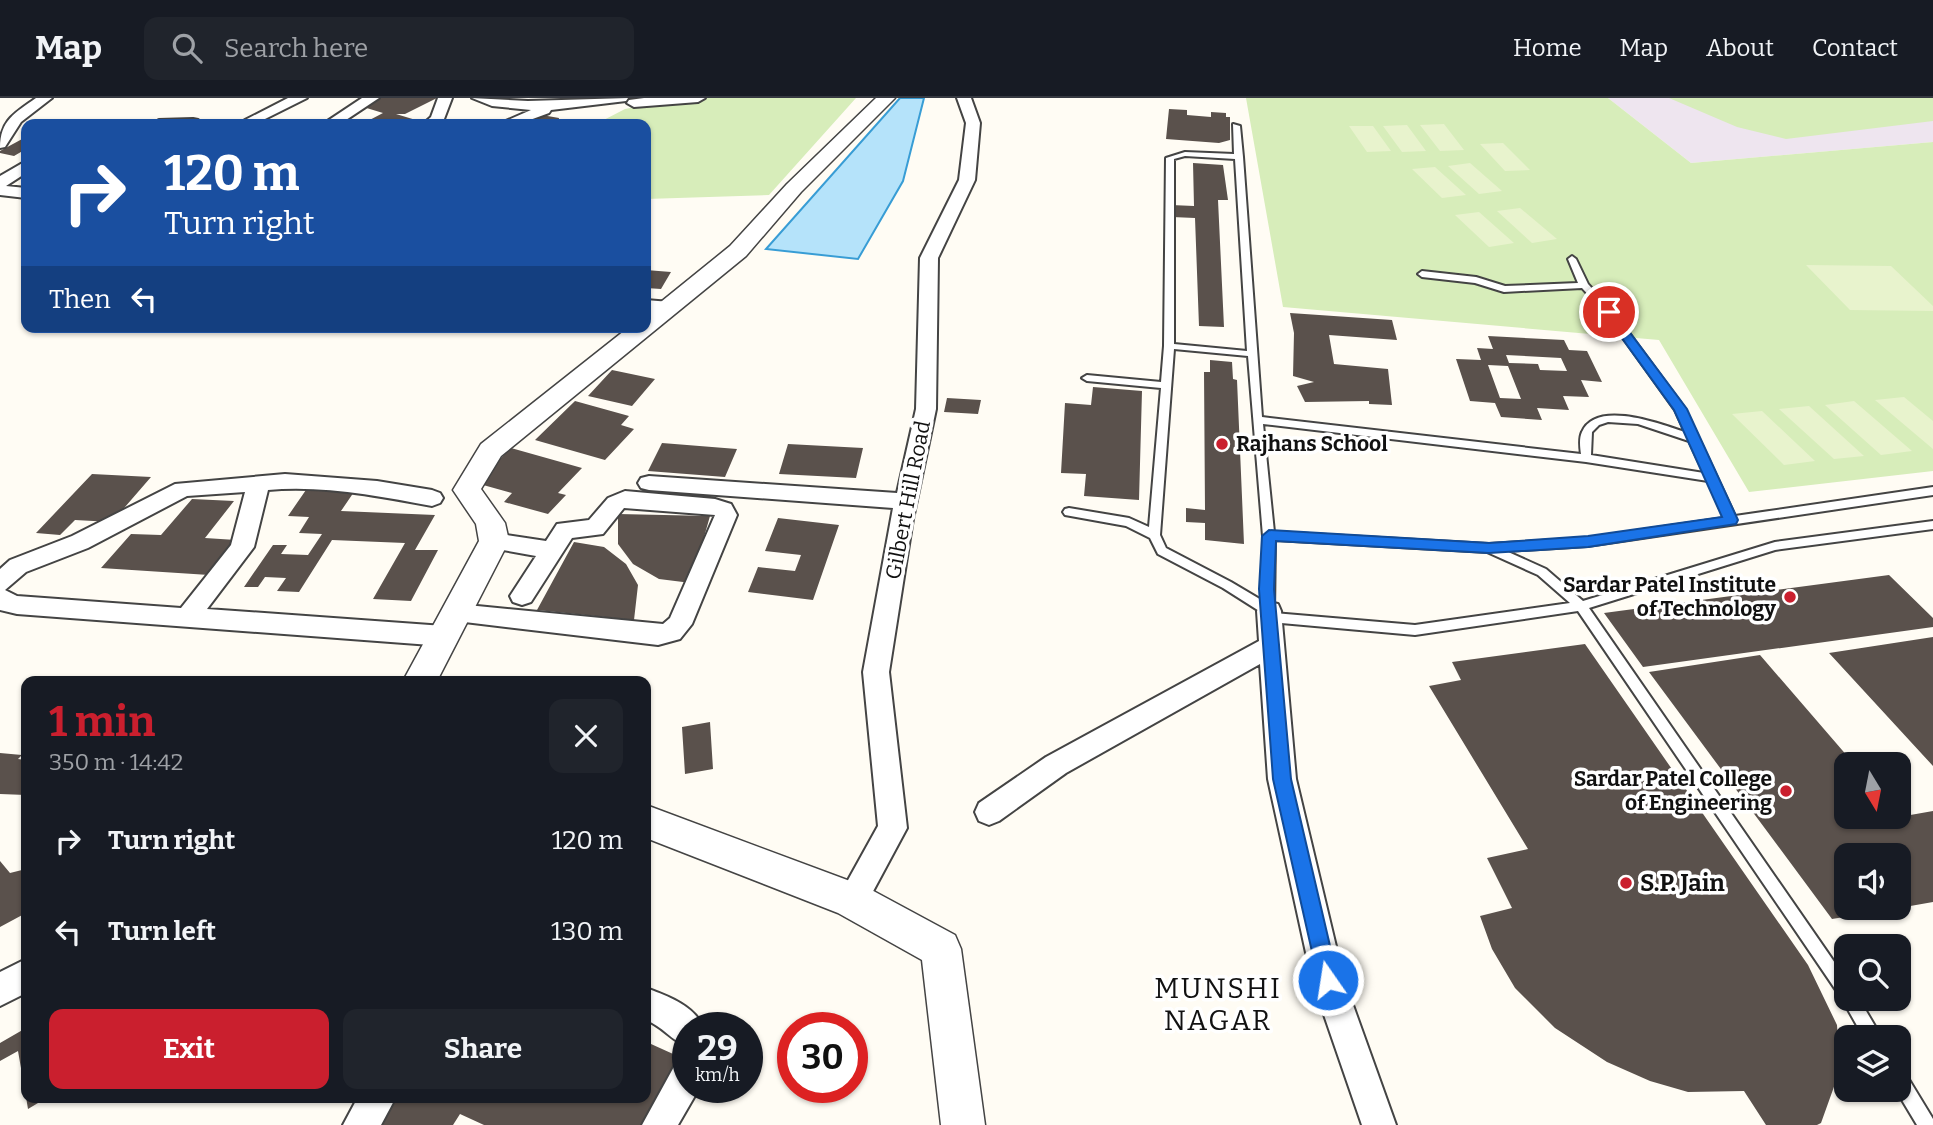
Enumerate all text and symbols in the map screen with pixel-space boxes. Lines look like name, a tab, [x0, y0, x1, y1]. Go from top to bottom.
search box	[144, 17, 634, 80]
text: Map	[35, 28, 102, 68]
icon: search	[168, 29, 206, 67]
text: Search here	[224, 33, 368, 64]
text: Home	[1513, 34, 1582, 62]
text: Map	[1620, 34, 1668, 62]
text: About	[1706, 34, 1774, 62]
text: Contact	[1812, 34, 1898, 62]
text: 120 m	[164, 144, 299, 203]
icon: right	[49, 147, 140, 238]
text: Turn right	[164, 204, 315, 242]
icon: left	[125, 280, 163, 318]
pin	[1579, 282, 1639, 342]
text: Then	[49, 284, 111, 315]
icon: arrive	[1590, 293, 1628, 331]
street label: Gilbert Hill Road	[880, 418, 936, 582]
place label: Rajhans School	[1236, 431, 1388, 457]
marker: Rajhans School	[1214, 436, 1230, 452]
place label: Sardar Patel Institute of Technology	[1563, 572, 1776, 622]
marker: Sardar Patel Institute of Technology	[1782, 589, 1798, 605]
text: 1 min	[49, 697, 155, 747]
button: close	[549, 699, 623, 773]
text: 350 m · 14:42	[49, 748, 183, 776]
north arrow	[1834, 752, 1911, 830]
map controls	[1834, 752, 1911, 1102]
place label: Sardar Patel College of Engineering	[1574, 766, 1772, 816]
marker: Sardar Patel College of Engineering	[1778, 783, 1794, 799]
icon: right	[49, 822, 87, 860]
text: Turn right	[108, 825, 235, 856]
text: 120 m	[552, 825, 623, 856]
button: sound	[1834, 843, 1911, 920]
place label: S.P. Jain	[1640, 869, 1725, 897]
marker: S.P. Jain	[1618, 875, 1634, 891]
icon: left	[49, 913, 87, 951]
text: Turn left	[108, 916, 216, 947]
text: 130 m	[551, 916, 623, 947]
button: search	[1834, 934, 1911, 1011]
position arrow	[1291, 943, 1365, 1017]
district label: MUNSHI NAGAR	[1154, 972, 1282, 1037]
button: Exit	[49, 1009, 329, 1089]
button: Share	[343, 1009, 623, 1089]
speed limit sign: 30	[777, 1012, 868, 1103]
button: layers	[1834, 1025, 1911, 1102]
text: 29	[697, 1027, 738, 1069]
text: km/h	[695, 1064, 740, 1086]

